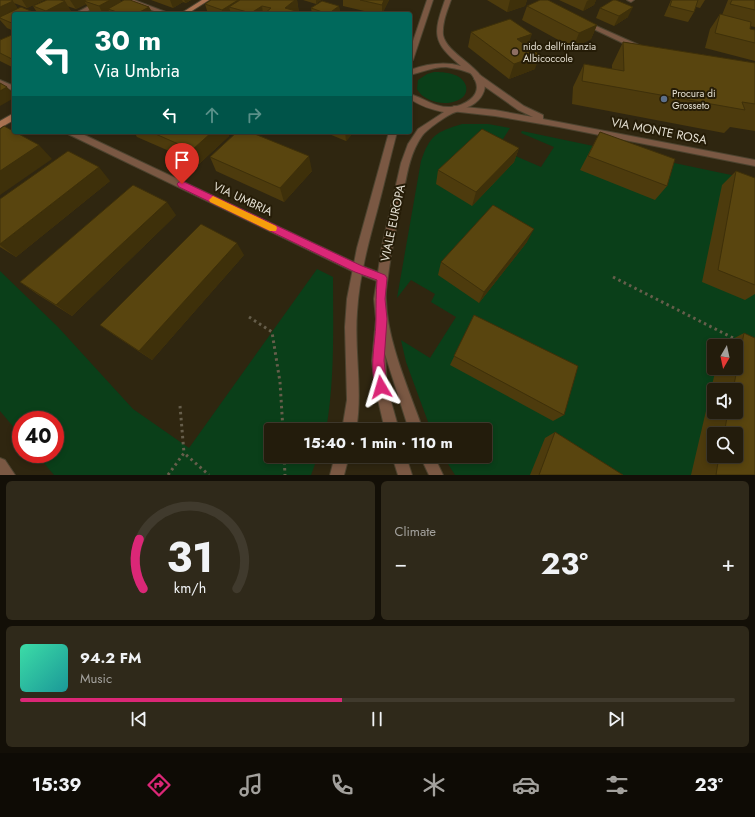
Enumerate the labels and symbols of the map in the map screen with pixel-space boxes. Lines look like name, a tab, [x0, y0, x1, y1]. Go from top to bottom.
place label: nido dell'infanzia Albicoccole	[523, 39, 596, 66]
marker: nido dell'infanzia Albicoccole	[510, 47, 520, 57]
place label: Procura di Grosseto	[672, 86, 716, 113]
marker: Procura di Grosseto	[659, 94, 669, 104]
street label: VIA MONTE ROSA	[609, 113, 709, 149]
pin	[165, 143, 199, 184]
street label: VIA UMBRIA	[210, 177, 276, 221]
street label: VIALE EUROPA	[376, 183, 410, 263]
north arrow	[707, 339, 743, 375]
position arrow	[360, 366, 402, 408]
speed limit sign: 40	[12, 411, 64, 463]

